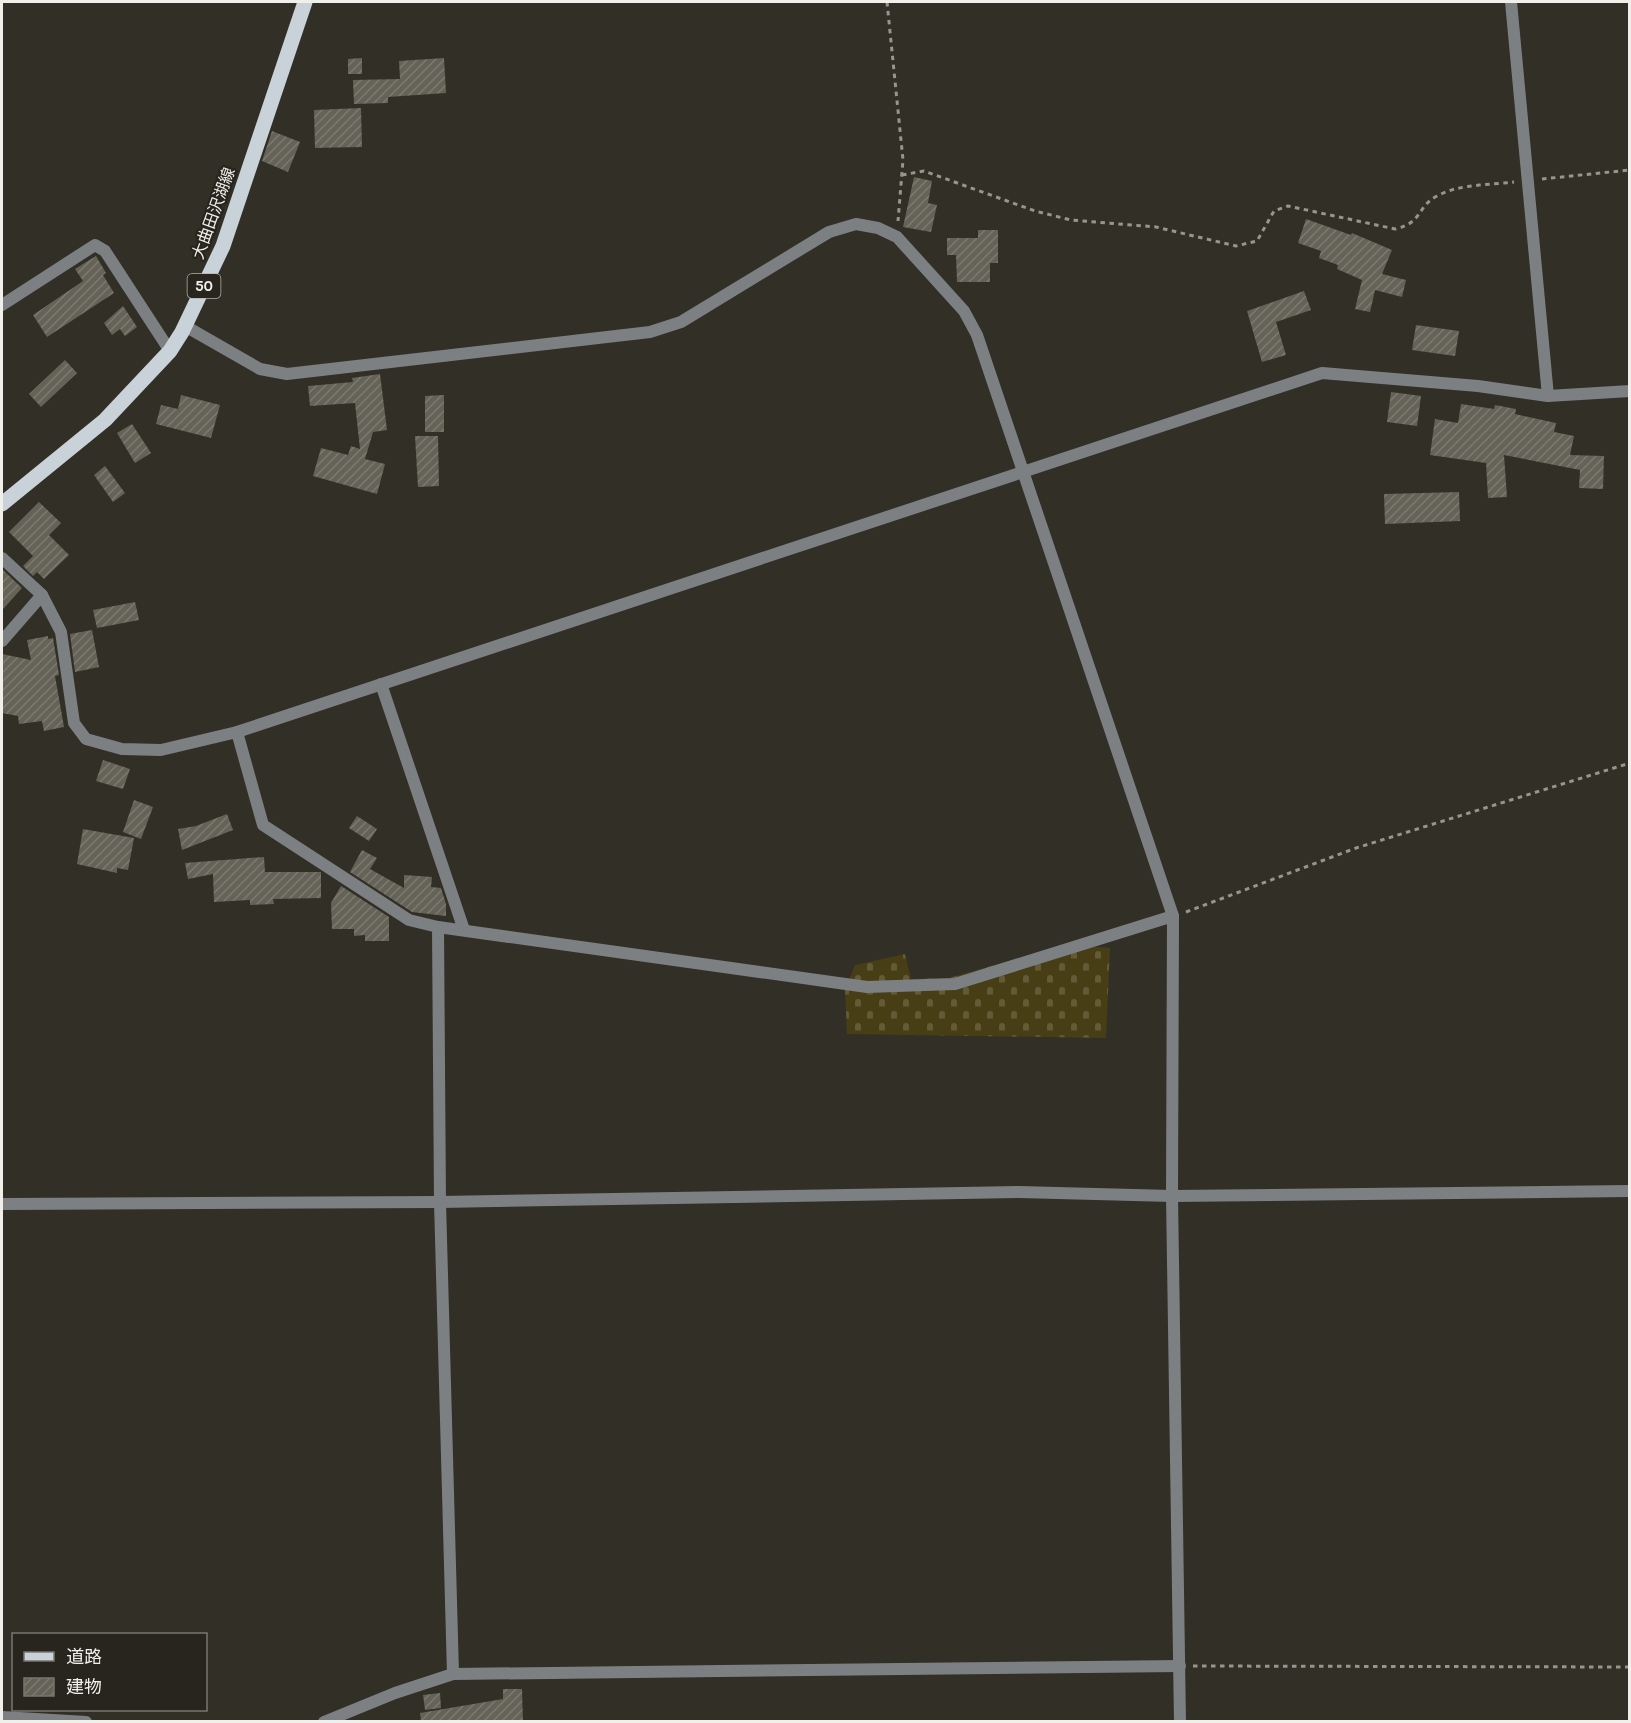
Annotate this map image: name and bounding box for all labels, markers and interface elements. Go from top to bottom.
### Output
street label: 大曲田沢湖線 [188,165,239,262]
road number: 50 [188,274,220,298]
legend [12,1633,207,1711]
text: 道路 [66,1646,102,1668]
text: 建物 [66,1676,102,1698]

